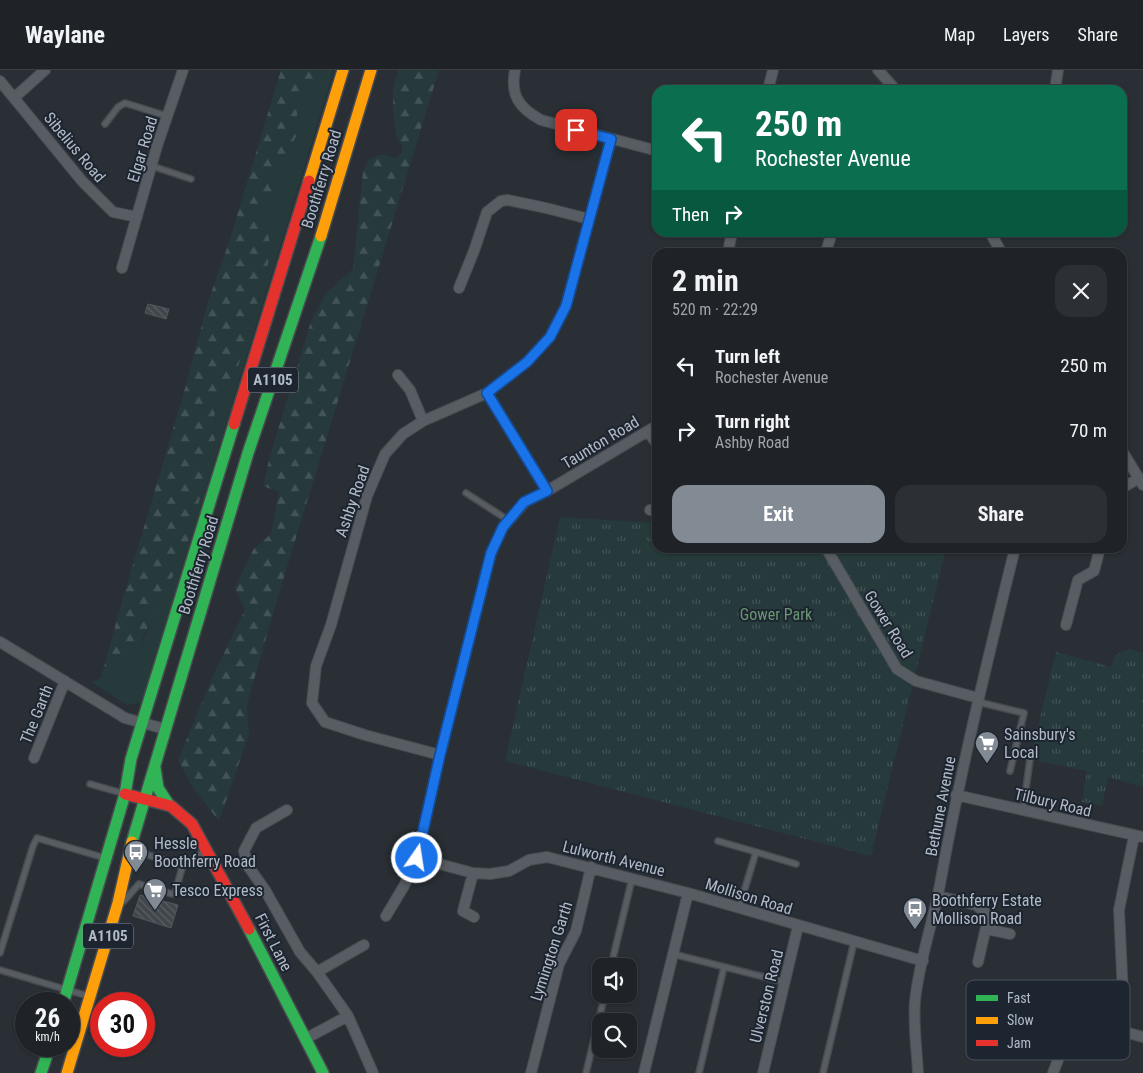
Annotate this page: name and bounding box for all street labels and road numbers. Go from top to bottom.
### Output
street label: Sibelius Road [40,108,109,186]
street label: Elgar Road [123,114,161,184]
street label: Boothferry Road [297,128,345,231]
road number: A1105 [248,368,298,392]
street label: Taunton Road [558,412,642,473]
street label: Ashby Road [331,463,374,539]
street label: Boothferry Road [174,514,222,617]
street label: Gower Road [860,587,917,662]
street label: The Garth [16,682,57,747]
street label: Bethune Avenue [921,755,959,858]
street label: Tilbury Road [1012,784,1093,821]
street label: Lulworth Avenue [561,837,667,880]
street label: Mollison Road [703,874,795,919]
street label: Lymington Garth [526,899,576,1003]
street label: First Lane [251,910,296,974]
road number: A1105 [83,924,133,948]
street label: Ulverston Road [746,948,787,1045]

